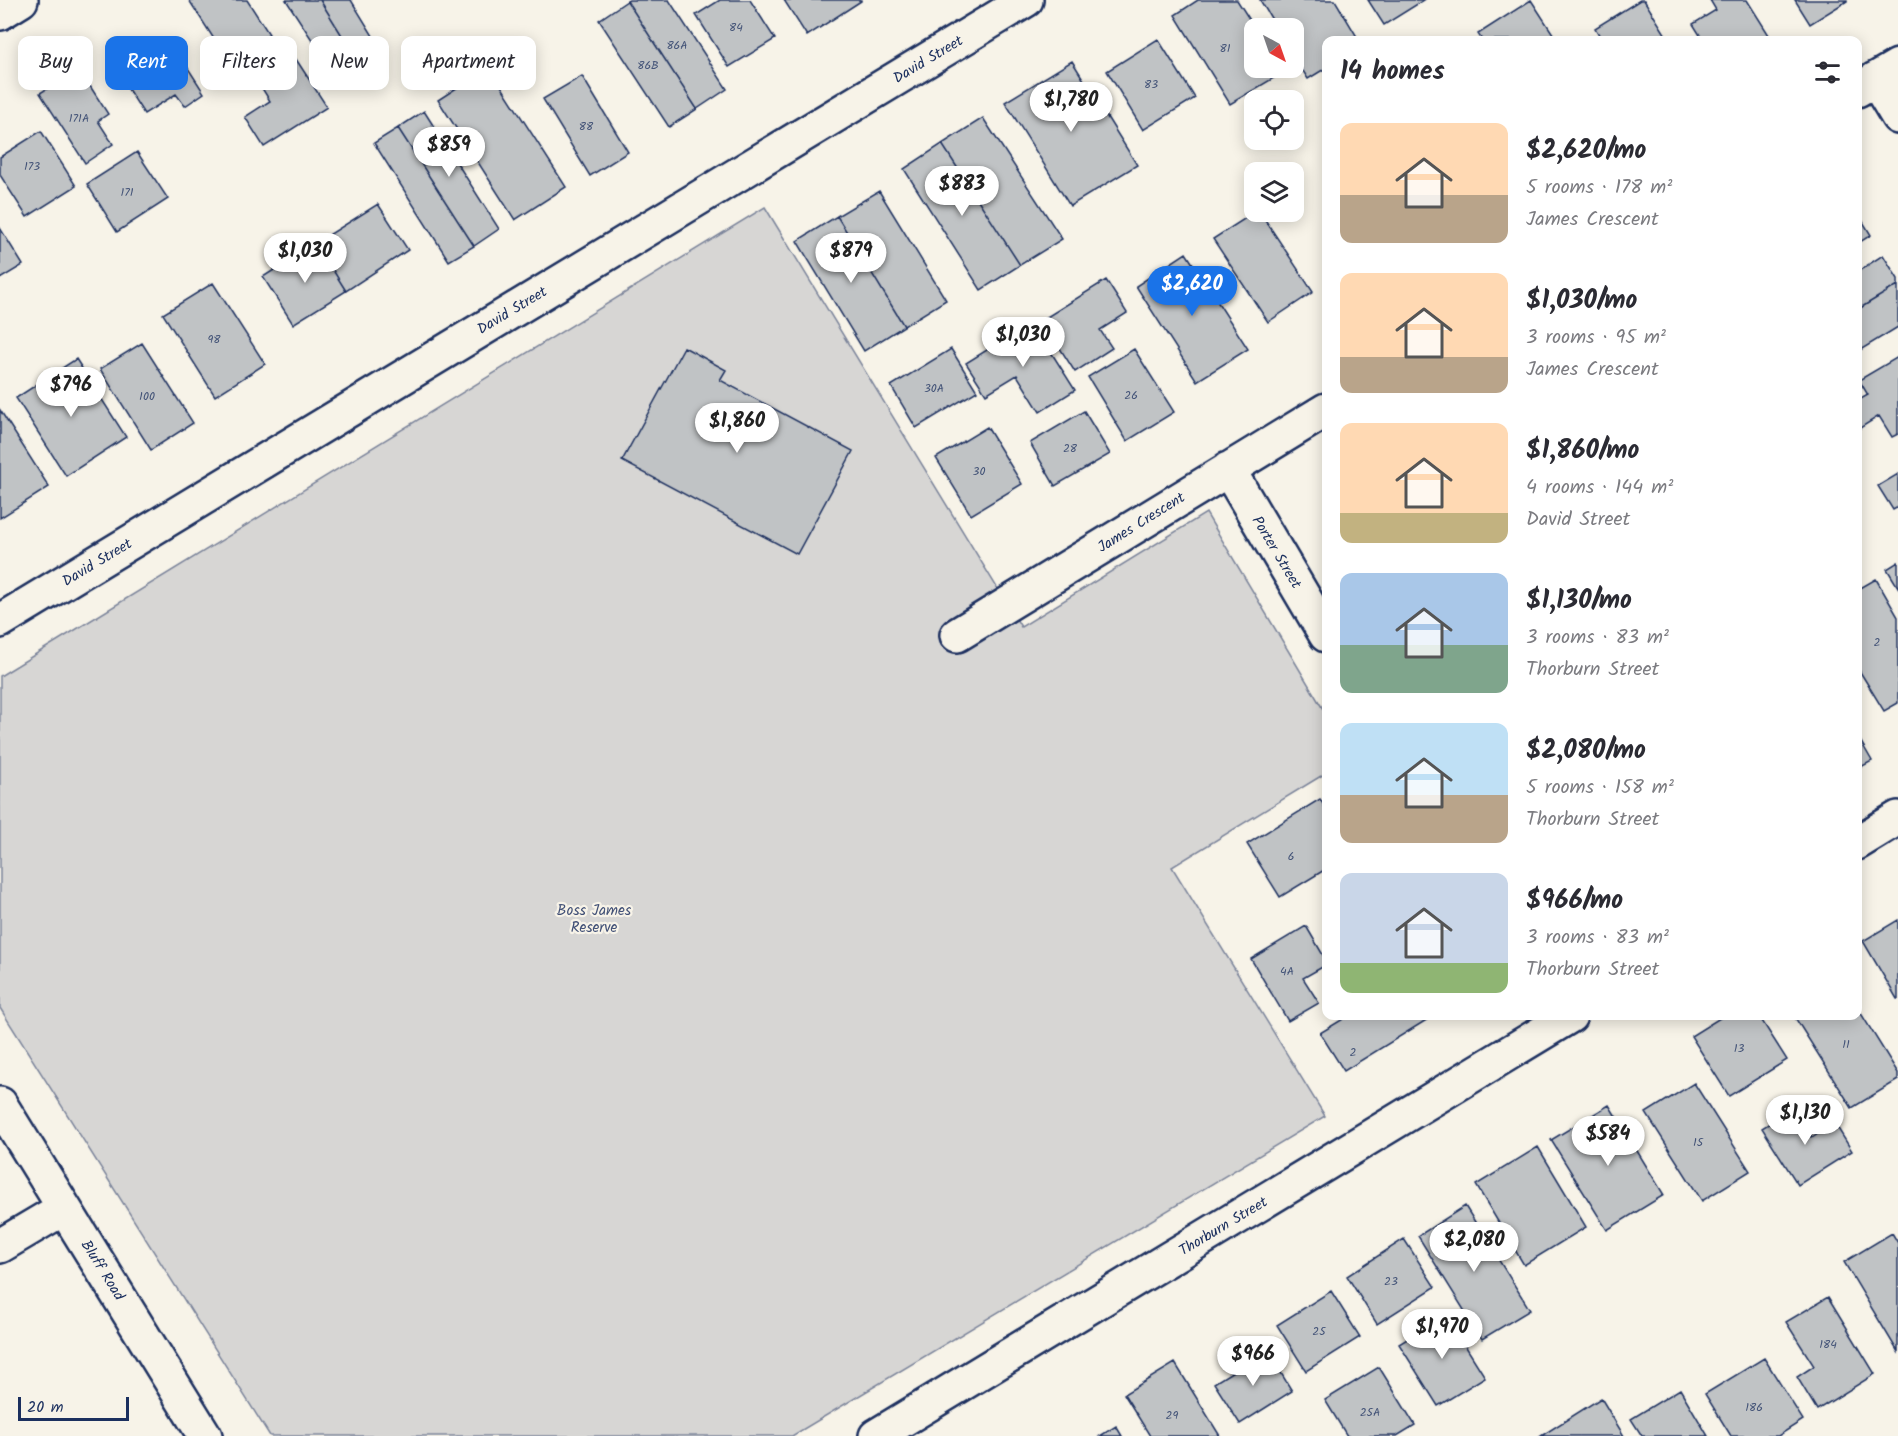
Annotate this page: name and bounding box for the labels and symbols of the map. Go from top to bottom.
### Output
house number: 84 [729,18,743,37]
north arrow [1244,18,1304,78]
street label: David Street [889,29,968,90]
house number: 86A [666,36,688,55]
house number: 81 [1220,39,1231,58]
house number: 86B [637,56,659,75]
house number: 83 [1144,75,1158,94]
pin: $1,780 [1022,82,1120,133]
house number: 171A [69,109,89,128]
house number: 88 [579,117,594,136]
pin: $859 [413,127,485,178]
house number: 173 [24,157,40,176]
pin: $883 [926,166,998,217]
house number: 171 [120,183,134,202]
pin: $1,030 [256,233,354,284]
pin: $879 [815,233,887,284]
pin: $2,620 [1143,266,1241,317]
street label: David Street [473,280,552,341]
pin: $1,030 [974,317,1072,368]
house number: 98 [207,330,221,349]
pin: $796 [35,367,107,418]
house number: 30A [924,379,944,398]
house number: 26 [1124,386,1138,405]
house number: 100 [139,387,155,406]
pin: $1,860 [688,403,786,454]
house number: 28 [1063,439,1078,458]
house number: 30 [973,462,985,481]
street label: James Crescent [1093,486,1190,559]
street label: Porter Street [1245,511,1308,594]
street label: David Street [58,532,137,593]
house number: 2 [1874,633,1881,652]
house number: 6 [1288,847,1294,866]
park label: Boss James Reserve [557,899,632,940]
house number: 4A [1280,962,1294,981]
house number: 11 [1842,1035,1850,1054]
house number: 13 [1734,1039,1744,1058]
house number: 2 [1350,1043,1357,1062]
pin: $1,130 [1756,1095,1854,1146]
pin: $584 [1572,1116,1644,1167]
house number: 15 [1693,1133,1705,1152]
street label: Thorburn Street [1175,1191,1273,1263]
pin: $2,080 [1425,1222,1523,1273]
street label: Bluff Road [74,1235,131,1306]
house number: 23 [1384,1272,1398,1291]
pin: $1,970 [1393,1309,1491,1360]
house number: 25 [1312,1322,1327,1341]
house number: 184 [1819,1335,1837,1354]
pin: $966 [1217,1336,1289,1387]
scale bar [18,1394,129,1422]
house number: 186 [1745,1398,1763,1417]
house number: 25A [1360,1403,1380,1422]
house number: 29 [1166,1406,1179,1425]

